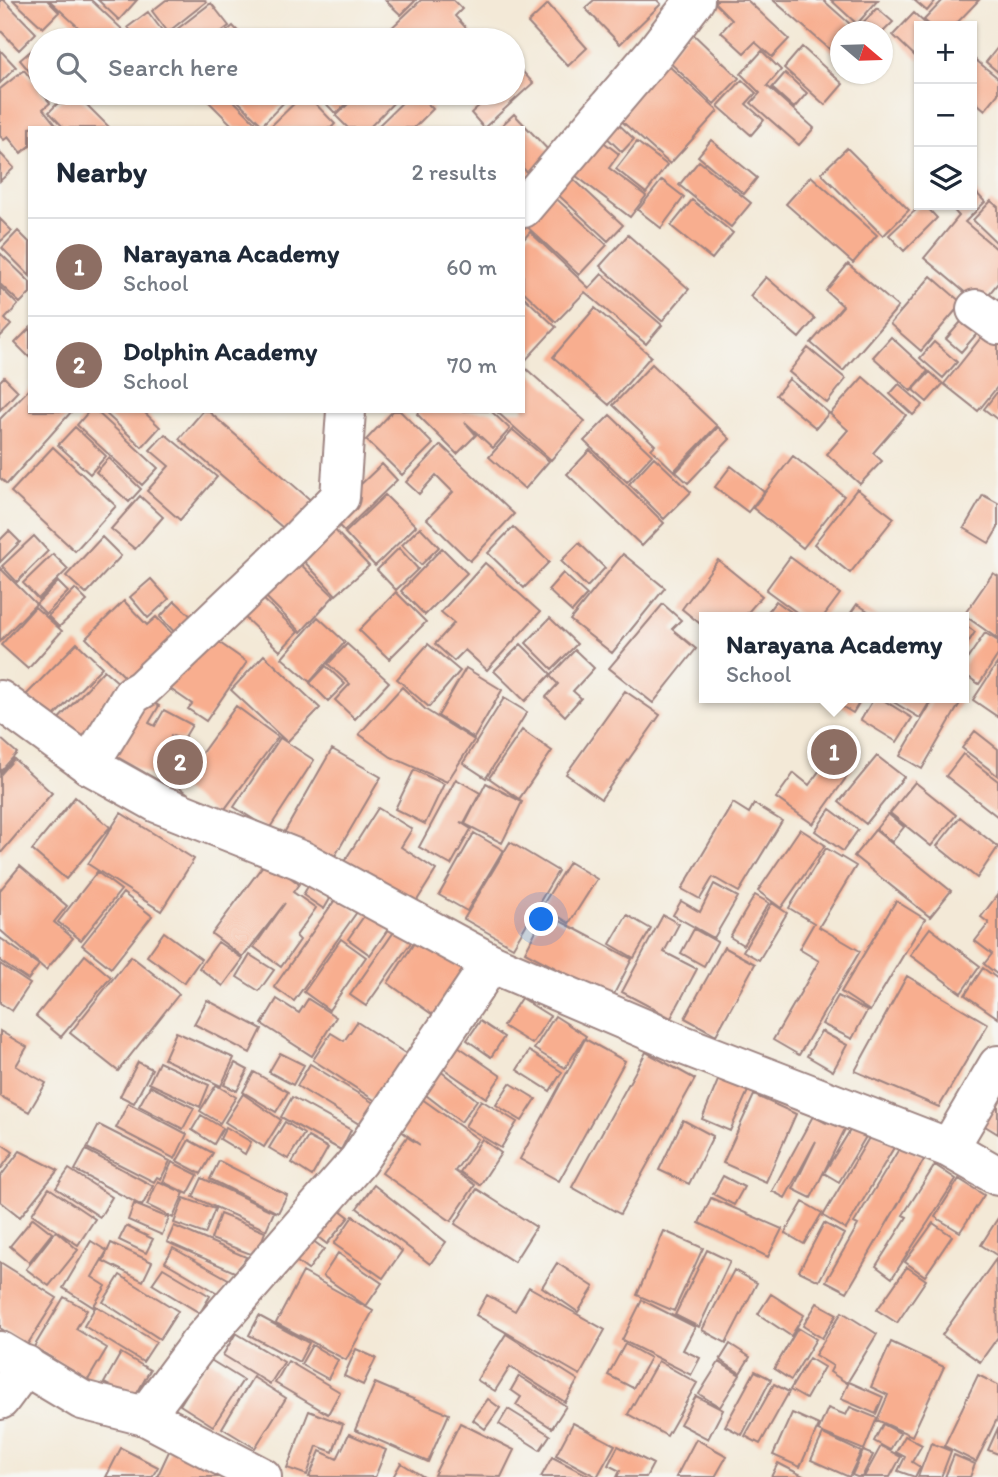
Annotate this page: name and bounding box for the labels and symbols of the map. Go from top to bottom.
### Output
north arrow [830,21,893,84]
pin: 1 [811,726,857,778]
pin: 2 [157,736,203,788]
your location [524,902,558,936]

